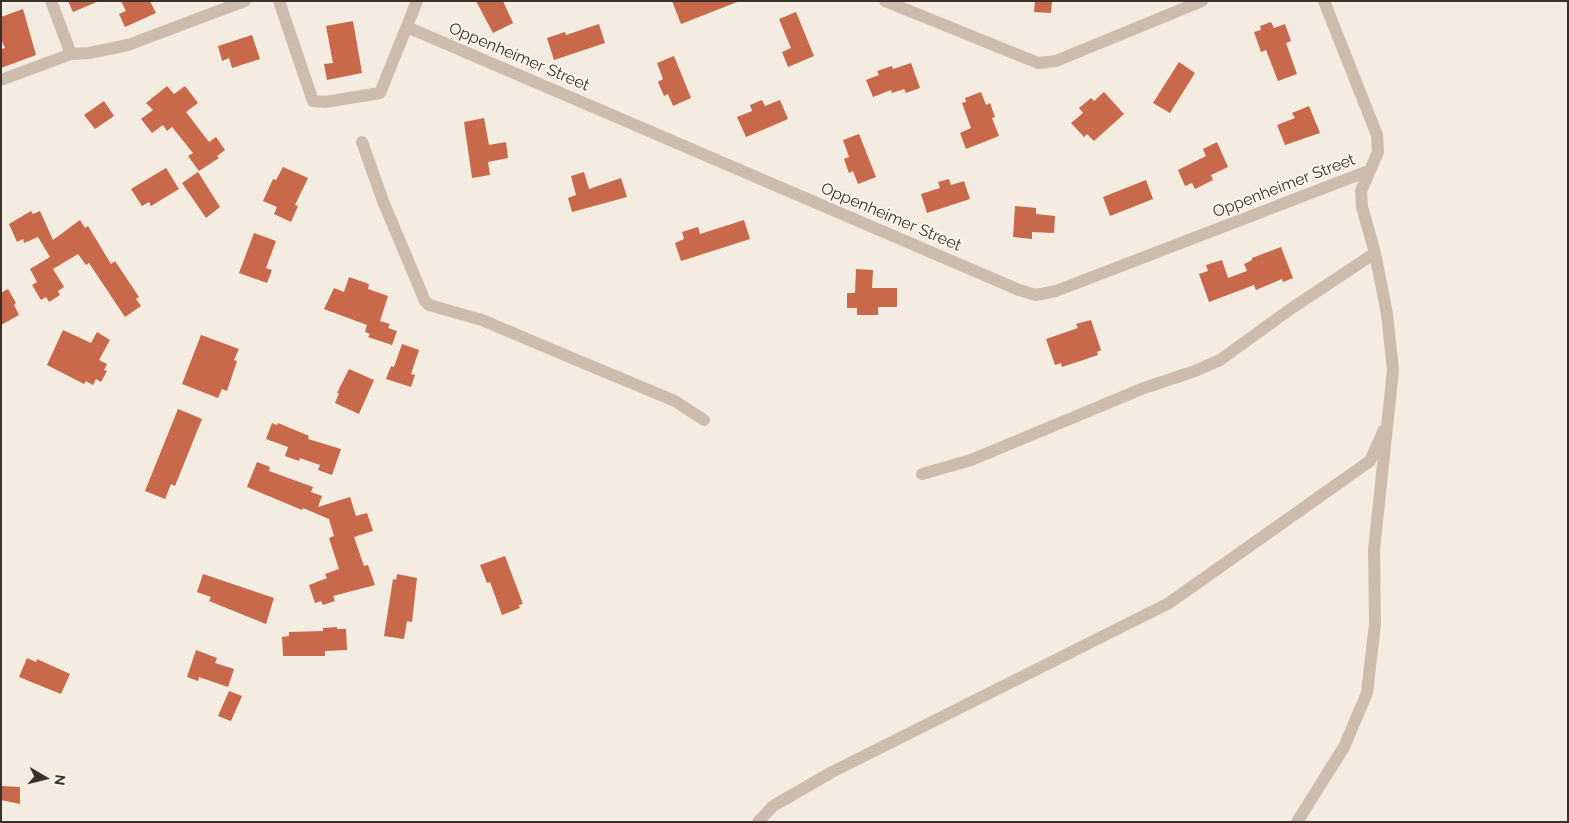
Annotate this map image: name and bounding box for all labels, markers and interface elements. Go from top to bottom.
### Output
street label: Oppenheimer Street [446,19,592,95]
street label: Oppenheimer Street [1210,150,1358,222]
street label: Oppenheimer Street [818,179,964,255]
north arrow [20,753,70,803]
text: N [51,774,69,786]

